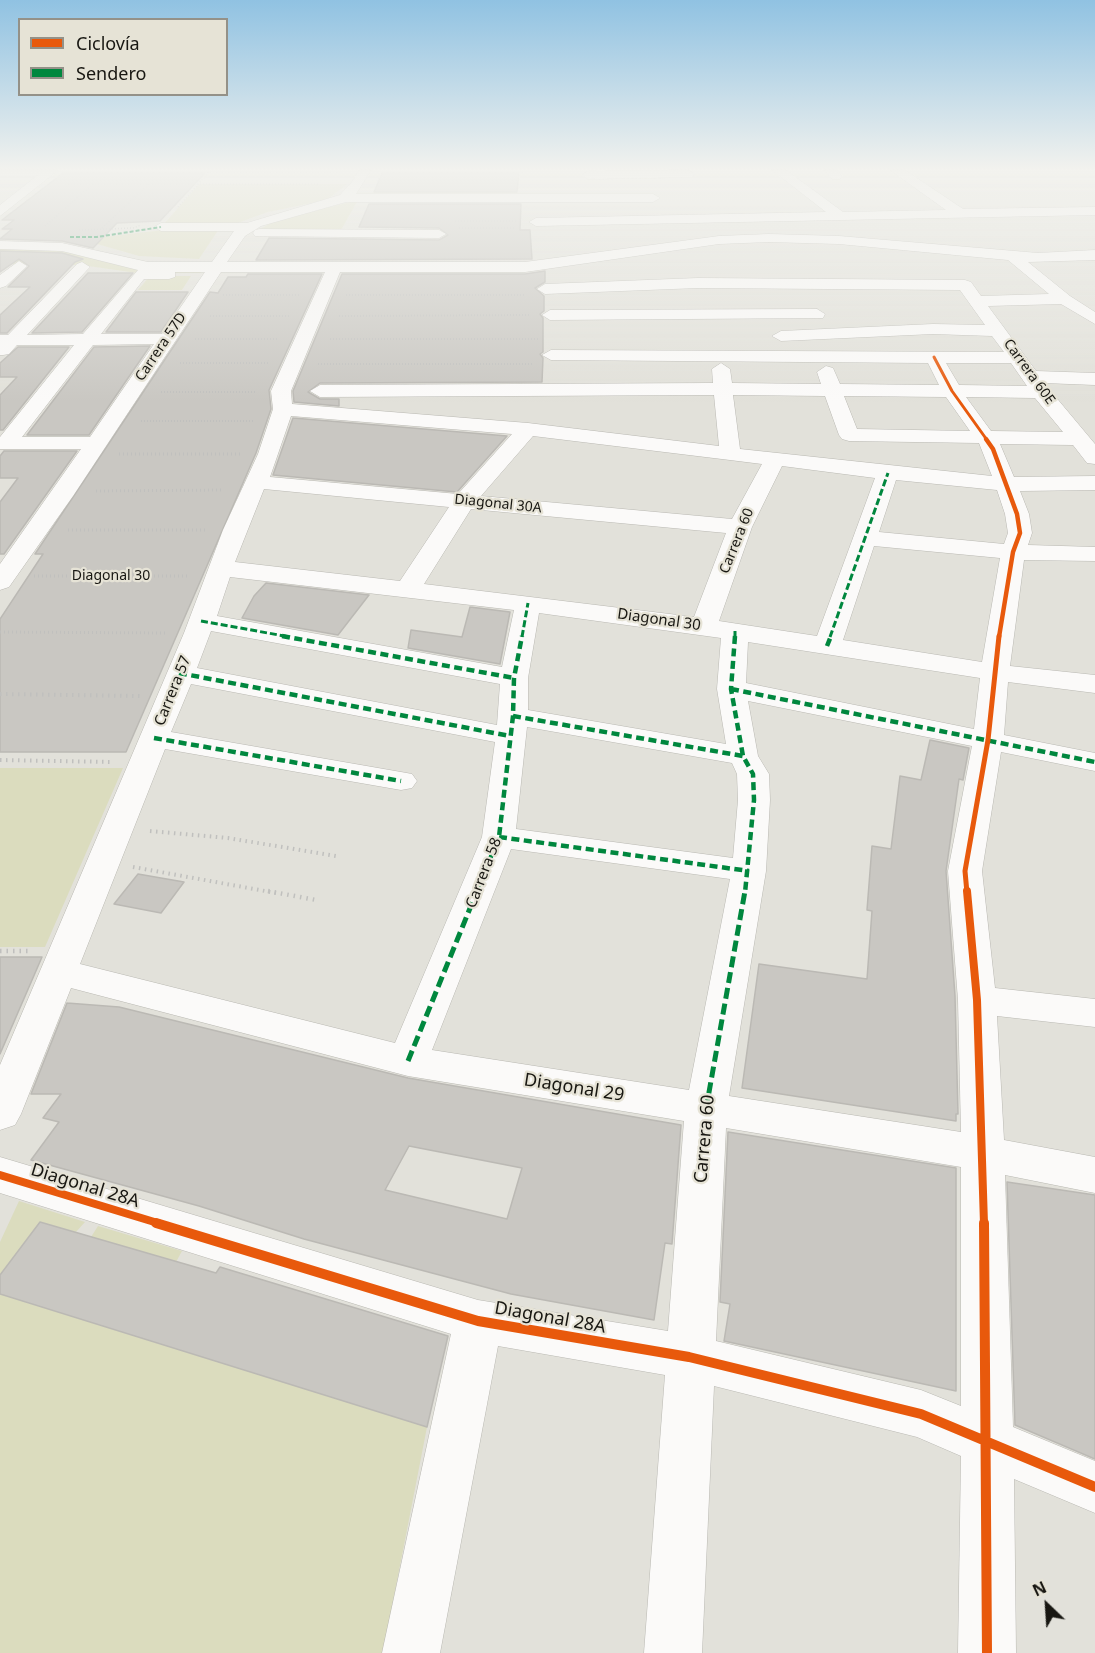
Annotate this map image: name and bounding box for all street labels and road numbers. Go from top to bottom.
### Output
street label: Carrera 57D [132,310,190,384]
street label: Carrera 60E [1000,336,1058,408]
street label: Diagonal 30A [454,491,542,517]
street label: Carrera 60 [716,506,758,576]
street label: Diagonal 30 [72,568,150,584]
street label: Diagonal 30 [616,605,702,635]
street label: Carrera 57 [151,653,195,729]
street label: Carrera 58 [462,835,506,911]
street label: Diagonal 29 [522,1069,626,1107]
street label: Carrera 60 [690,1094,720,1184]
street label: Diagonal 28A [28,1159,142,1213]
street label: Diagonal 28A [493,1298,607,1338]

